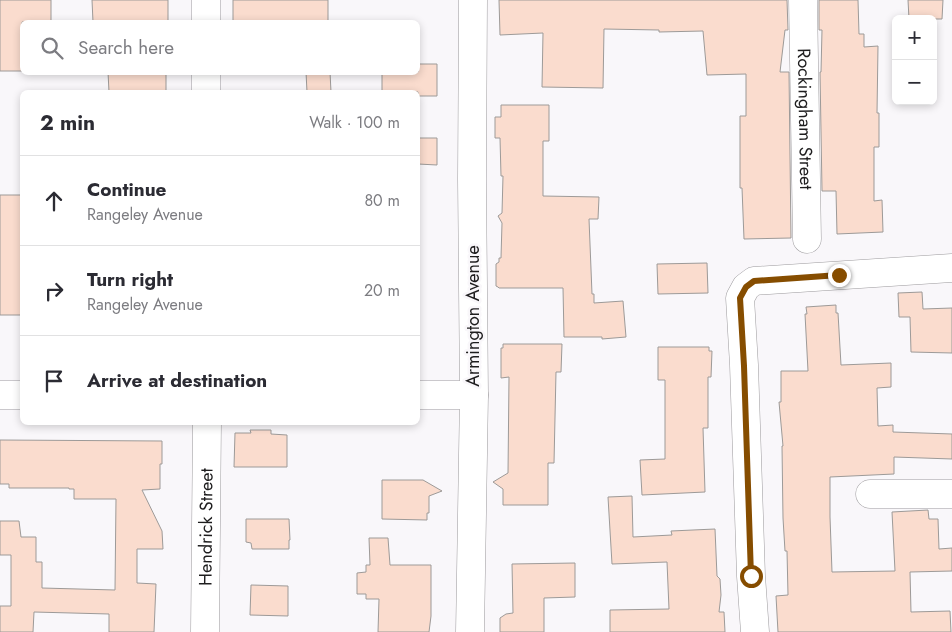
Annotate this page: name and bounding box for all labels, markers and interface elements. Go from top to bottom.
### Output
map controls [892,15,937,105]
button: + [892,15,937,60]
search box [20,20,420,75]
icon: search [38,34,66,62]
text: Search here [78,34,174,61]
street label: Rockingham Street [791,48,819,191]
button: − [892,60,937,105]
text: 2 min [40,108,95,138]
text: Walk · 100 m [309,111,400,134]
text: Continue [87,176,166,203]
icon: ahead [40,187,68,215]
text: 80 m [364,189,400,212]
text: Rangeley Avenue [87,203,203,226]
street label: Armington Avenue [460,245,486,387]
route end [828,264,851,287]
text: Turn right [87,266,173,293]
icon: right [40,277,68,305]
text: 20 m [364,279,400,302]
text: Rangeley Avenue [87,293,203,316]
icon: arrive [40,367,68,395]
text: Arrive at destination [87,367,267,394]
street label: Hendrick Street [192,467,220,586]
route start [740,565,763,588]

